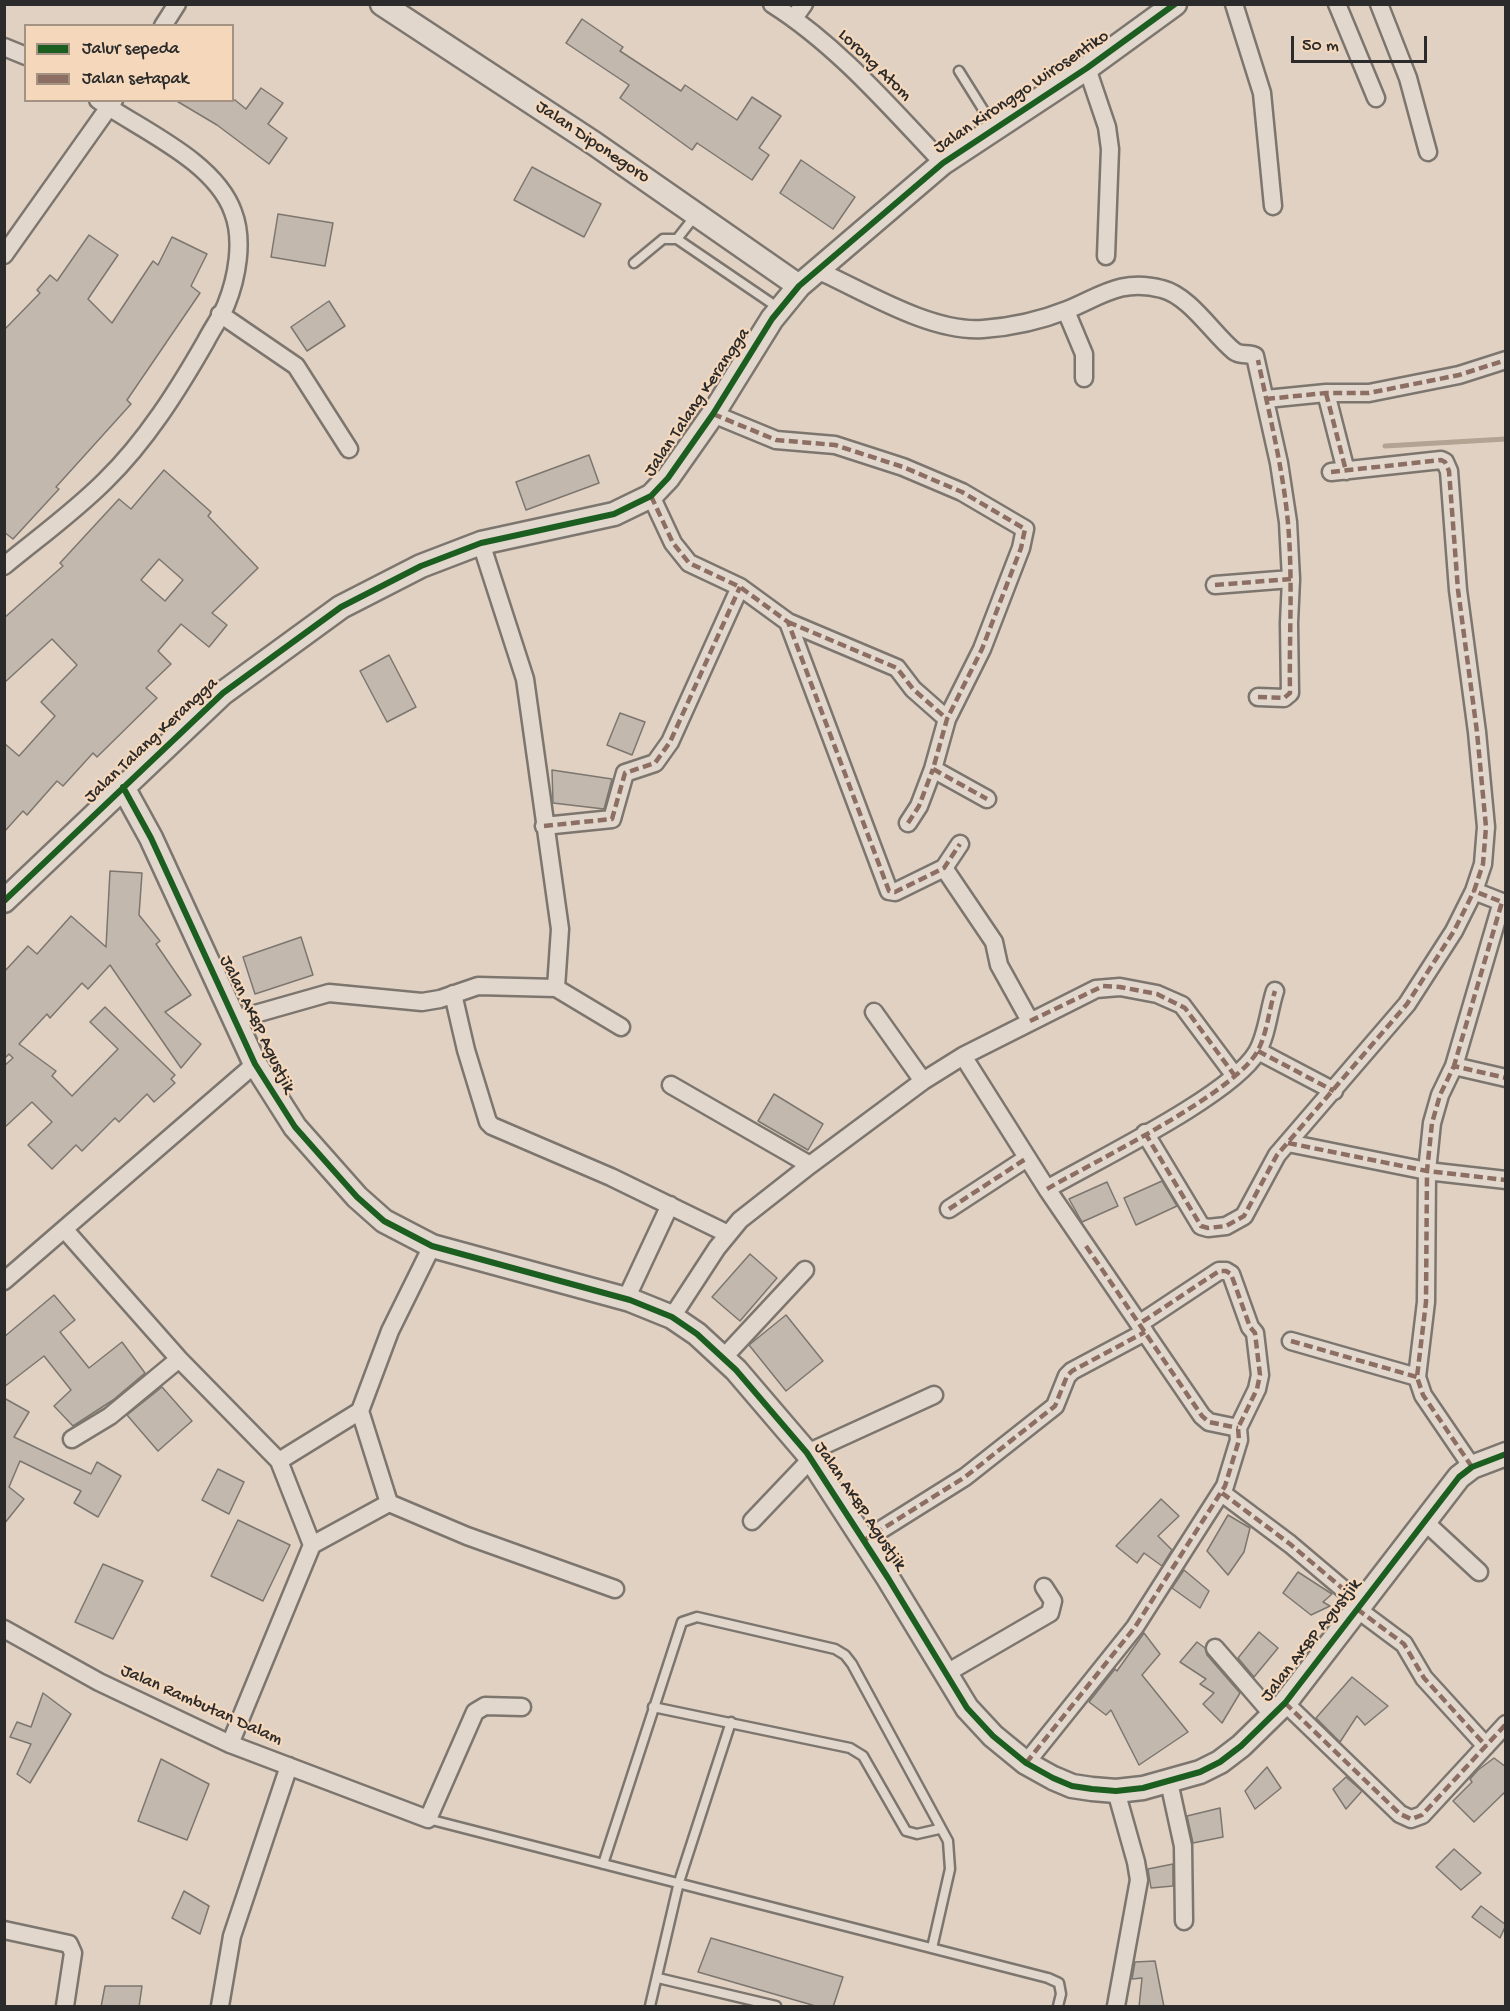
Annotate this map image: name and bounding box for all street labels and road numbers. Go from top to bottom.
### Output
street label: Lorong Atom [832,25,916,107]
street label: Jalan Kironggo Wirosentiko [930,26,1114,160]
street label: Jalan Diponegoro [531,97,653,189]
street label: Jalan Talang Kerangga [640,324,756,482]
street label: Jalan Talang Kerangga [81,673,223,809]
street label: Jalan AKBP Agustjik [213,953,299,1097]
street label: Jalan AKBP Agustjik [808,1439,910,1575]
street label: Jalan AKBP Agustjik [1257,1575,1367,1707]
street label: Jalan Rambutan Dalam [117,1661,285,1751]

